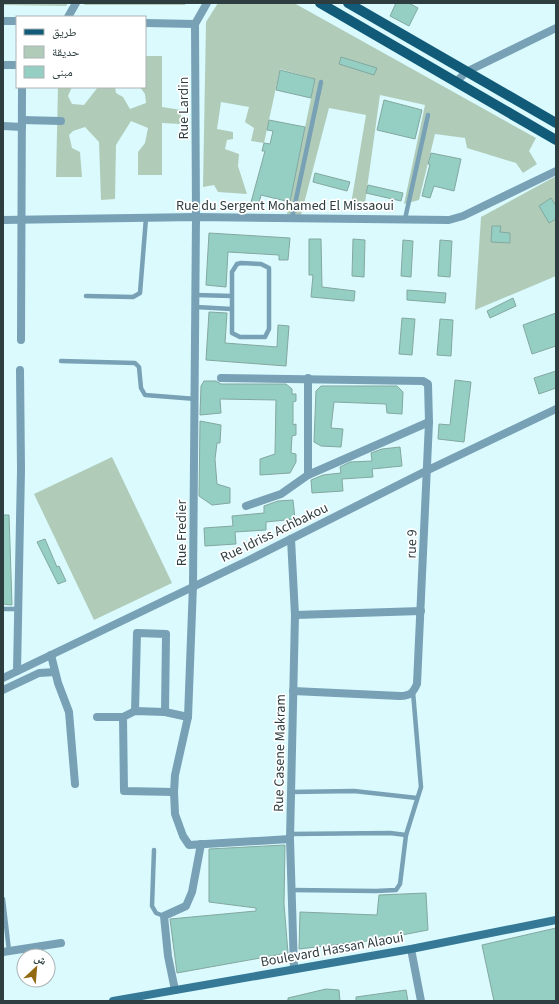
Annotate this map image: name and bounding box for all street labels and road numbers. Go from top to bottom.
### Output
street label: Rue Lardin [174,77,194,139]
street label: Rue du Sergent Mohamed El Missaoui [176,196,394,216]
street label: Rue Idriss Achbakou [217,498,332,568]
street label: Rue Fredier [172,500,192,566]
street label: rue 9 [401,529,423,559]
street label: Rue Casene Makram [269,694,291,812]
street label: Boulevard Hassan Alaoui [259,928,405,972]

